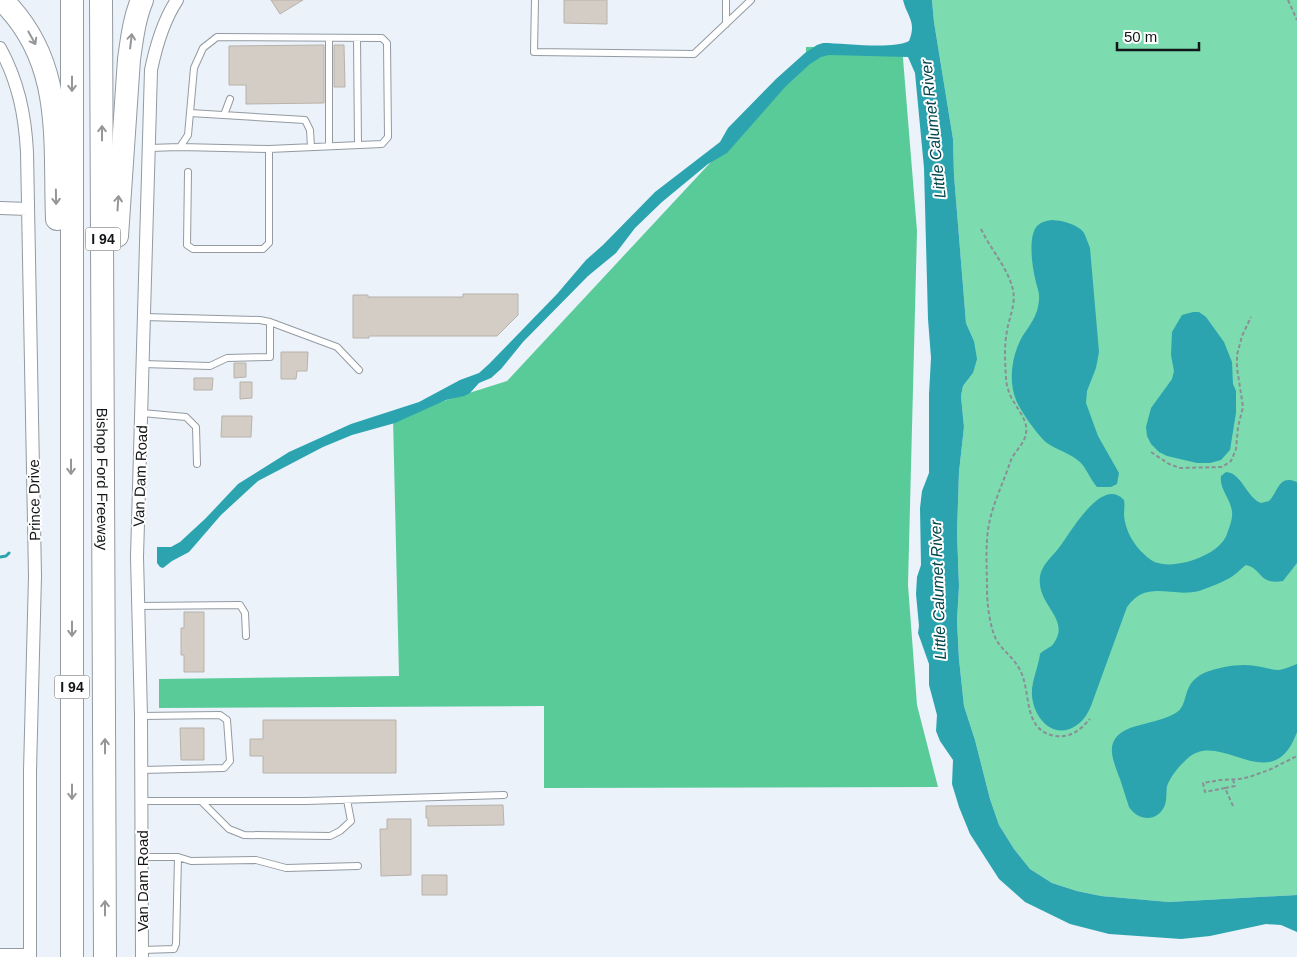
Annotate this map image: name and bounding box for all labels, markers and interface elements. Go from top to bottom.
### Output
scale bar [1117,20,1200,52]
text: 50 m [1124,28,1157,45]
one-way arrow [27,31,37,45]
one-way arrow [126,34,136,50]
water label: Little Calumet River [917,58,949,199]
one-way arrow [67,75,77,91]
one-way arrow [97,125,107,141]
one-way arrow [51,188,61,204]
one-way arrow [114,196,123,212]
road number: I 94 [86,228,120,250]
street label: Bishop Ford Freeway [94,408,112,551]
street label: Van Dam Road [130,425,150,527]
one-way arrow [66,458,76,474]
street label: Prince Drive [25,459,43,541]
water label: Little Calumet River [927,519,949,660]
one-way arrow [67,620,77,637]
road number: I 94 [54,676,90,699]
one-way arrow [100,738,110,754]
one-way arrow [67,783,77,799]
street label: Van Dam Road [134,830,151,932]
one-way arrow [100,901,110,917]

